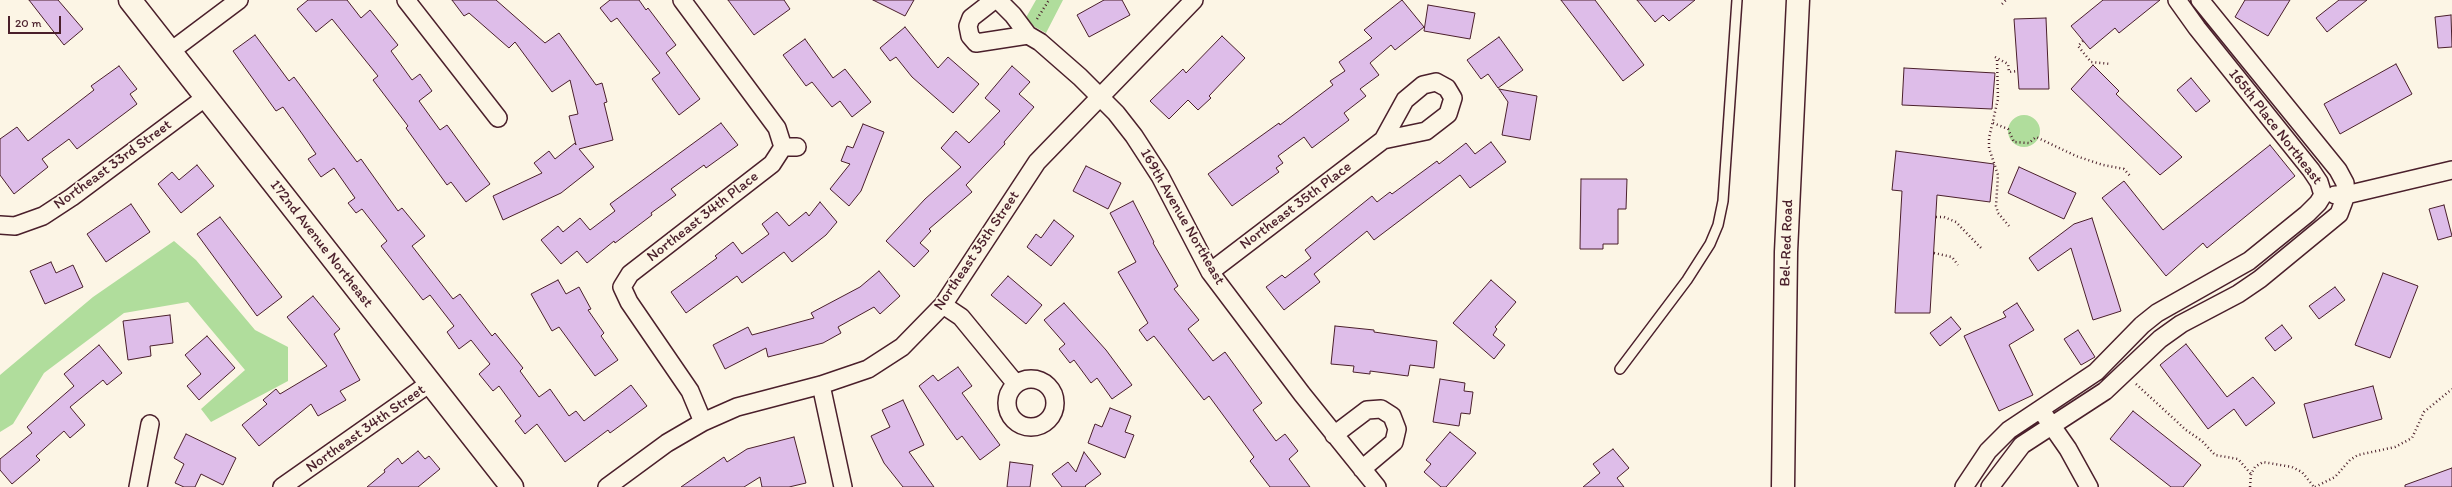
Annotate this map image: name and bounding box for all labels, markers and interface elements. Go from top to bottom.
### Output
scale bar [10,8,63,34]
text: 20 m [15,16,42,30]
street label: 165th Place Northeast [2224,66,2326,188]
street label: Northeast 33rd Street [51,116,175,214]
street label: 169th Avenue Northeast [1136,146,1228,288]
street label: Northeast 35th Place [1237,158,1355,254]
street label: Northeast 34th Place [644,168,762,266]
street label: 172nd Avenue Northeast [266,177,376,311]
street label: Northeast 35th Street [930,188,1024,314]
street label: Bel-Red Road [1776,199,1798,287]
street label: Northeast 34th Street [303,381,429,477]

